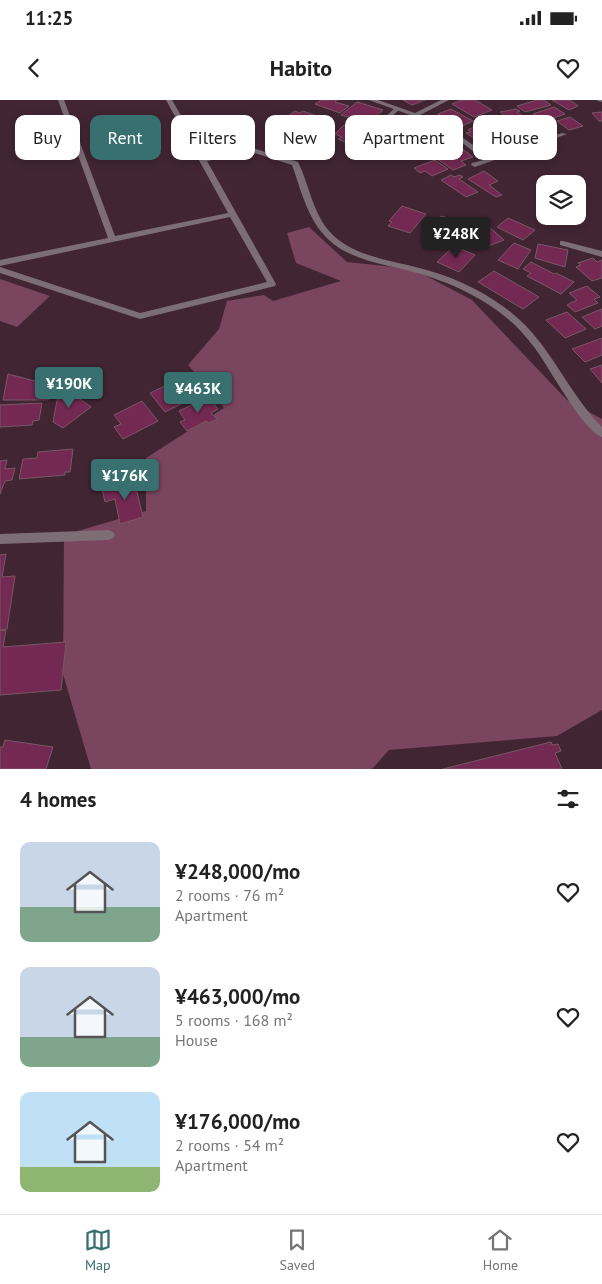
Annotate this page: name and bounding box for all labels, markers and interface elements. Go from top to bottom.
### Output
text: 11:25 [25,6,73,30]
icon: back [20,54,48,82]
text: Habito [270,54,332,82]
icon: heart [554,54,582,82]
chip: Buy [15,115,80,160]
chip: Rent [90,115,161,160]
chip: Filters [171,115,255,160]
chip: New [265,115,335,160]
chip: Apartment [345,115,463,160]
chip: House [473,115,557,160]
map controls [536,175,586,225]
button: layers [536,175,586,225]
pin: ¥248K [421,216,491,259]
text: ¥248K [433,223,479,243]
pin: ¥190K [34,366,104,409]
pin: ¥463K [163,372,233,414]
text: ¥190K [46,373,92,393]
text: ¥463K [175,378,221,398]
pin: ¥176K [90,458,160,501]
text: ¥176K [102,465,148,485]
icon: filters [554,785,582,813]
text: 4 homes [20,786,96,813]
text: ¥248,000/mo [175,858,300,885]
icon: home [60,862,120,922]
icon: heart [554,878,582,906]
text: 2 rooms · 76 m² [175,885,284,905]
text: Apartment [175,905,248,925]
text: ¥463,000/mo [175,983,300,1010]
icon: home [60,987,120,1047]
icon: heart [554,1003,582,1031]
text: 5 rooms · 168 m² [175,1010,293,1030]
text: House [175,1030,218,1050]
text: ¥176,000/mo [175,1108,300,1135]
icon: home [60,1112,120,1172]
icon: heart [554,1128,582,1156]
text: 2 rooms · 54 m² [175,1135,284,1155]
text: Apartment [175,1155,248,1175]
tab: Map [84,1226,112,1274]
tab: Saved [279,1226,315,1274]
tab: Home [483,1226,518,1274]

